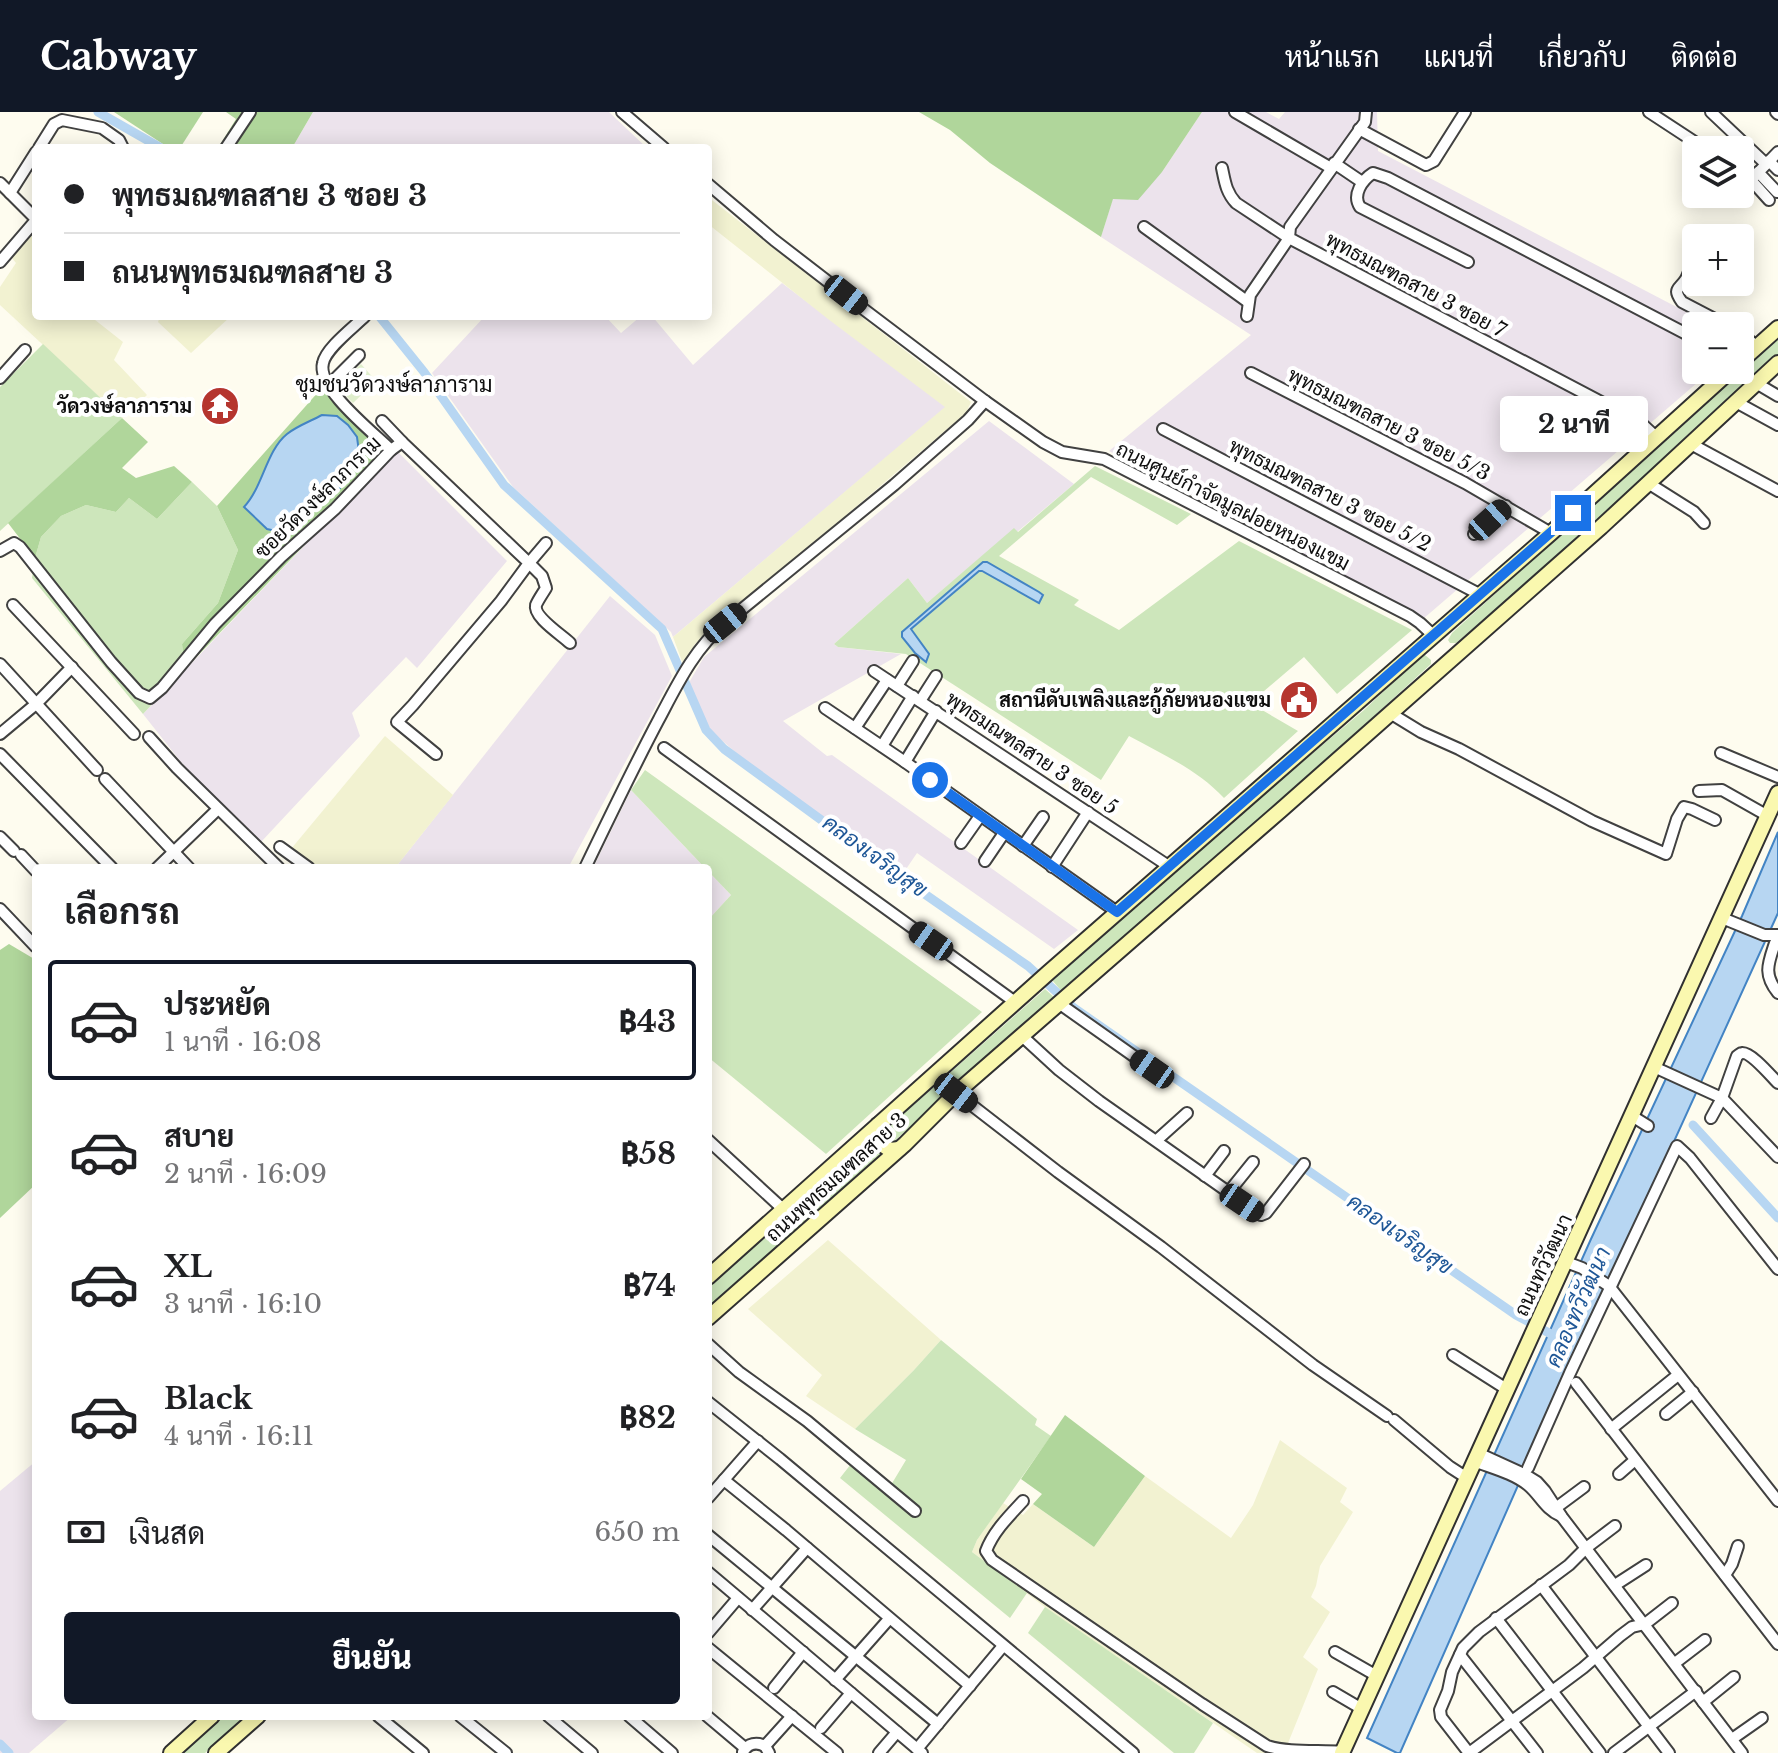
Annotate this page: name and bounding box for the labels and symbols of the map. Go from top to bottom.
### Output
street label: พุทธมณฑลสาย 3 ซอย 7 [1321,227,1511,345]
car [820,271,872,319]
street label: พุทธมณฑลสาย 3 ซอย 5/3 [1283,363,1494,487]
district label: ชุมชนวัดวงษ์ลาภาราม [295,370,493,400]
temple icon: วัดวงษ์ลาภาราม [199,385,241,427]
place label: วัดวงษ์ลาภาราม [57,393,192,418]
callout: 2 นาที [1499,397,1647,453]
street label: ซอยวัดวงษ์ลาภาราม [249,429,386,563]
street label: พุทธมณฑลสาย 3 ซอย 5/2 [1224,434,1435,558]
street label: ถนนศูนย์กำจัดมูลฝอยหนองแขม [1111,435,1355,578]
car [1464,495,1516,545]
route end [1555,495,1591,531]
car [699,599,751,647]
public building icon: สถานีดับเพลิงและกู้ภัยหนองแขม [1278,679,1320,721]
street label: พุทธมณฑลสาย 3 ซอย 5 [940,687,1123,821]
place label: สถานีดับเพลิงและกู้ภัยหนองแขม [999,687,1271,714]
route start [912,762,948,798]
water label: คลองเจริญสุข [816,809,933,905]
car [904,917,958,965]
car [1125,1045,1179,1093]
car [930,1069,982,1117]
street label: ถนนพุทธมณฑลสาย 3 [761,1108,913,1248]
car [1215,1180,1269,1226]
water label: คลองเจริญสุข [1341,1188,1458,1282]
street label: ถนนทวีวัฒนา [1508,1210,1577,1320]
water label: คลองทวีวัฒนา [1539,1243,1617,1371]

